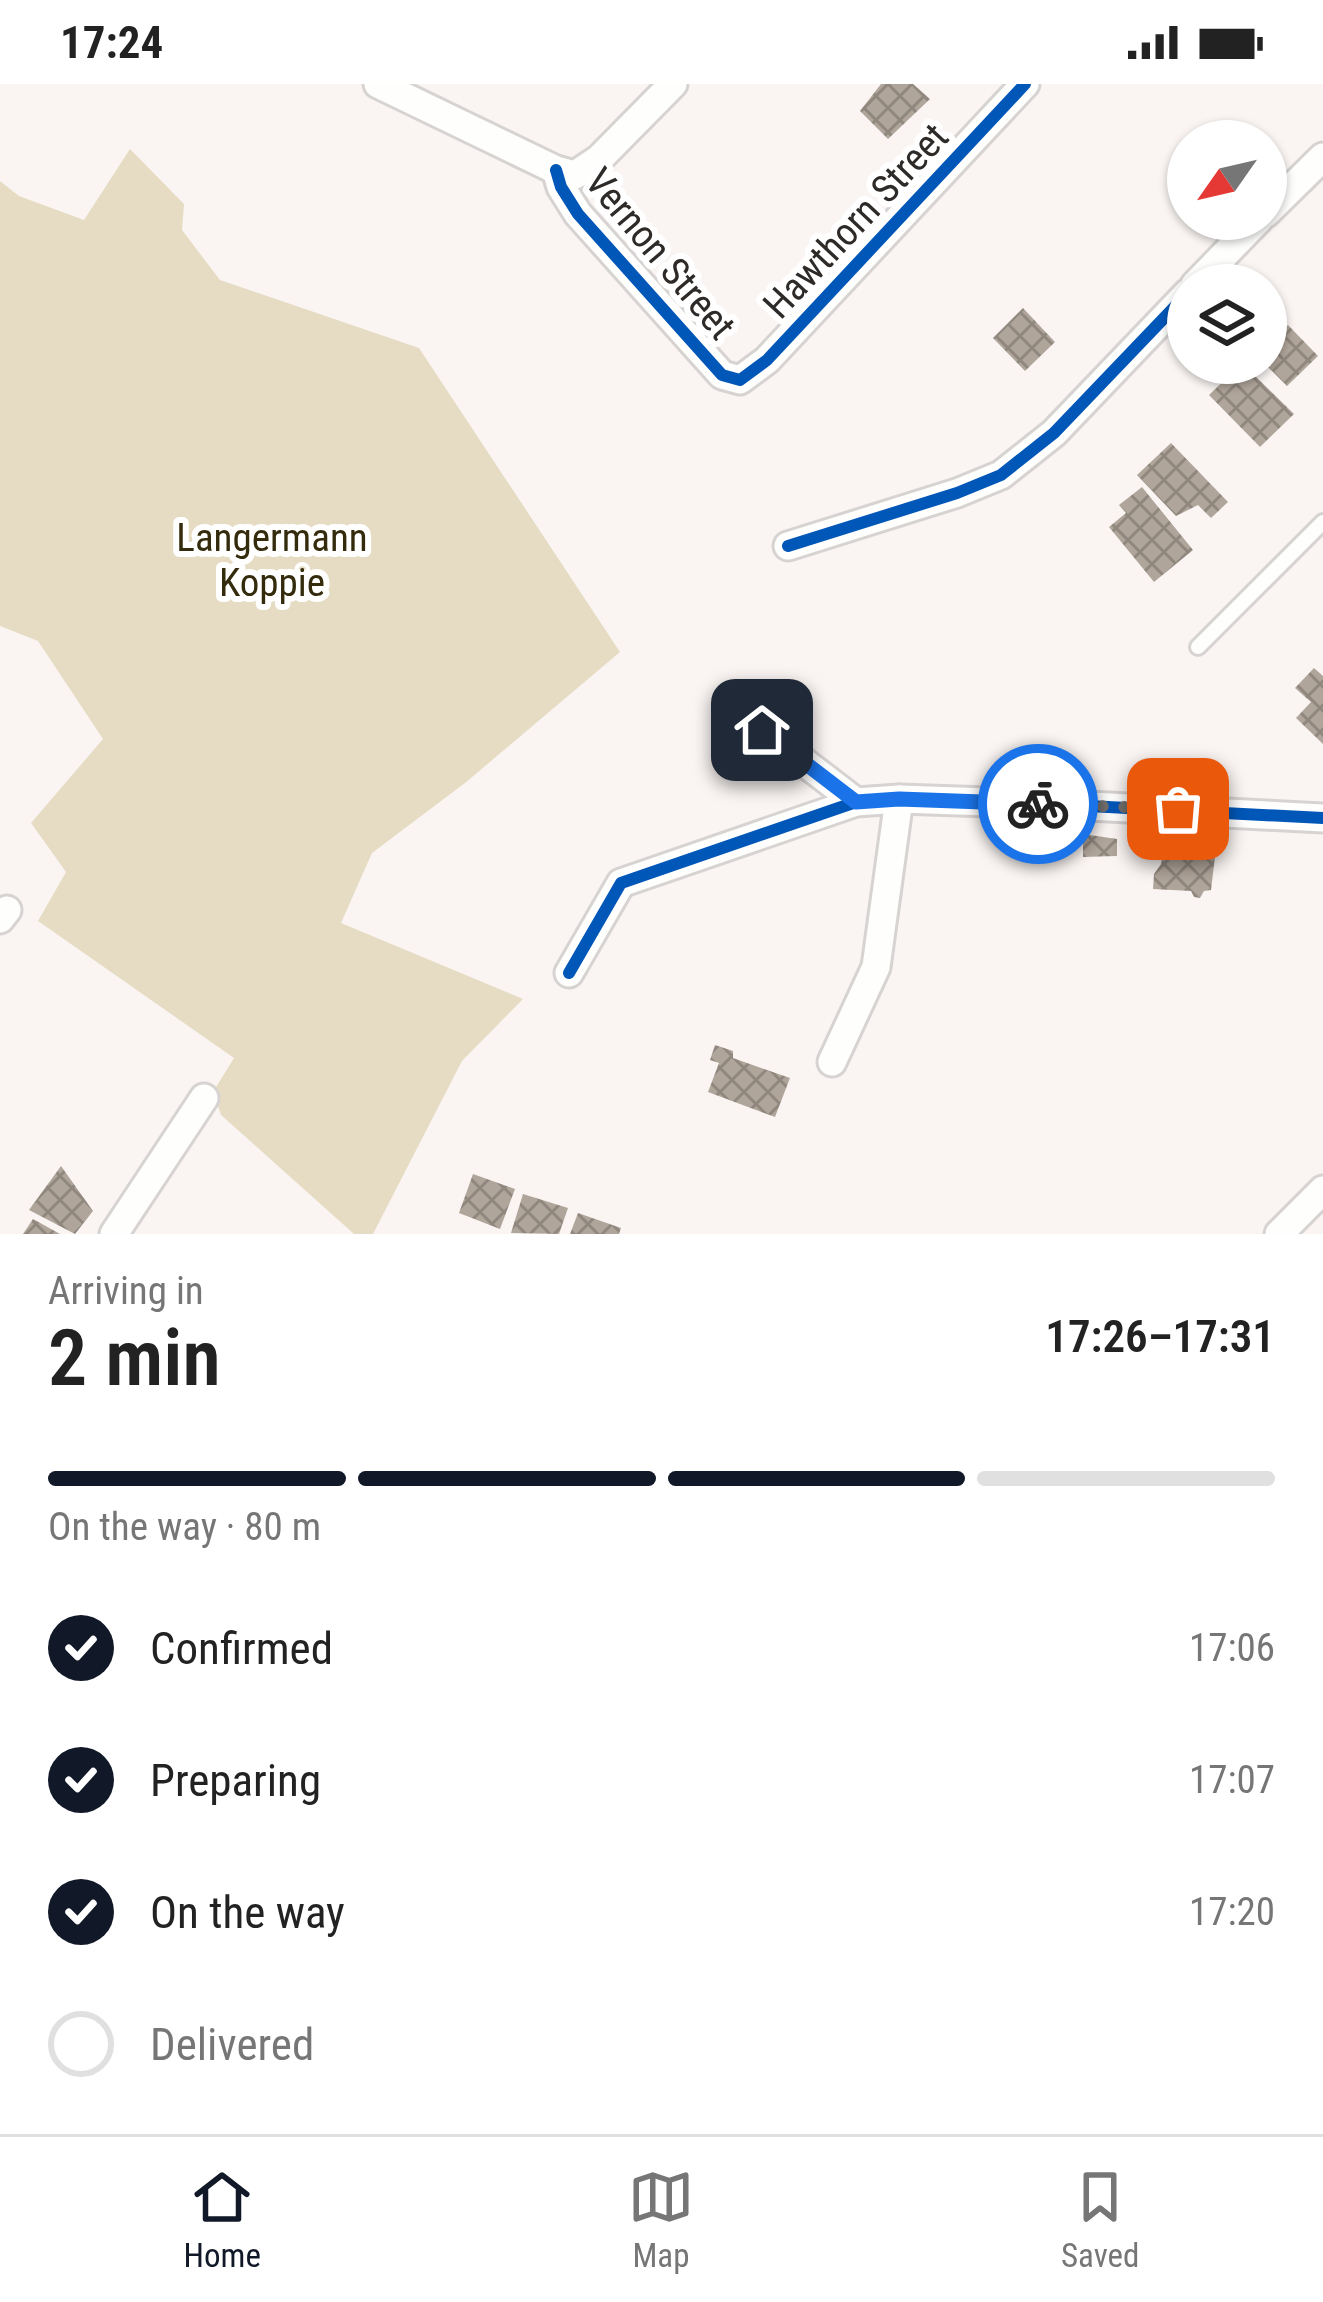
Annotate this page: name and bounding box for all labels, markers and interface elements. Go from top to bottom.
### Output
text: 17:24 [60,16,163,69]
street label: Hawthorn Street [754,114,958,328]
north arrow [1167,120,1287,240]
map controls [1167,120,1287,384]
street label: Vernon Street [575,159,745,349]
button: layers [1167,264,1287,384]
park label: Langermann Koppie [176,515,368,606]
pin [711,679,813,781]
icon: home [729,697,795,763]
courier [978,744,1098,864]
pin [1127,758,1229,860]
icon: bike [1005,771,1071,837]
icon: bag [1145,776,1211,842]
text: Arriving in [48,1268,204,1314]
text: 17:26–17:31 [1045,1310,1275,1363]
text: 2 min [48,1313,221,1404]
text: On the way · 80 m [48,1504,321,1550]
icon: check [48,1615,114,1681]
text: Confirmed [150,1622,333,1675]
text: 17:06 [1189,1625,1275,1671]
icon: check [48,1747,114,1813]
text: Preparing [150,1754,321,1807]
text: 17:07 [1189,1757,1275,1803]
icon: check [48,1879,114,1945]
text: On the way [150,1886,345,1939]
text: 17:20 [1189,1889,1275,1935]
text: Delivered [150,2018,314,2071]
tab: Home [184,2164,261,2275]
tab: Map [628,2164,694,2275]
tab: Saved [1061,2164,1139,2275]

